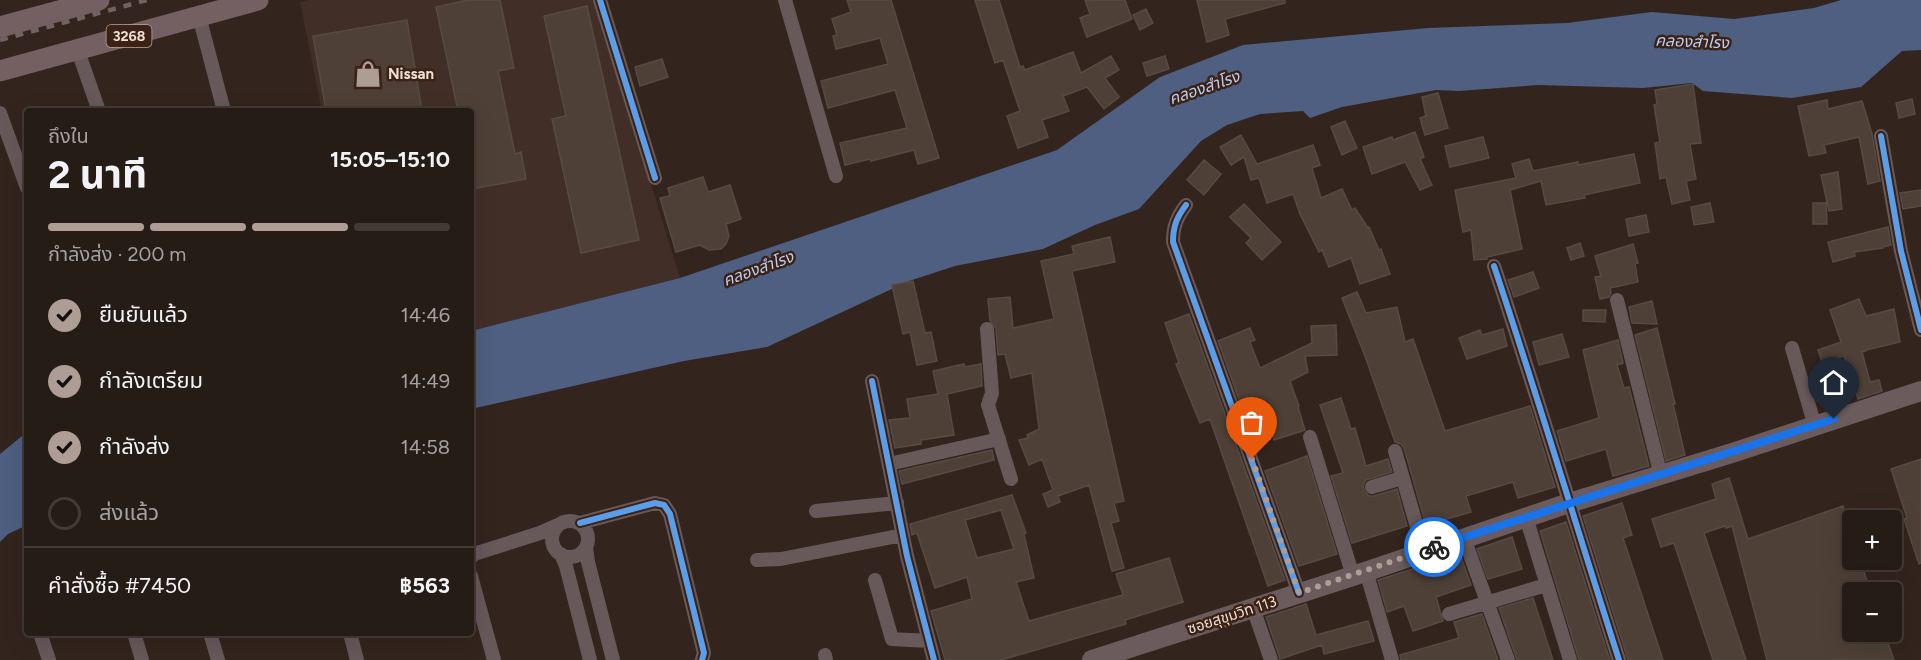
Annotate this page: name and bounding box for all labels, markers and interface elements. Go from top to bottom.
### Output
road number: 3268 [106,25,152,47]
water label: คลองสำโรง [1655,31,1730,52]
shop icon: Nissan [353,59,383,89]
place label: Nissan [388,65,434,83]
water label: คลองสำโรง [1166,66,1243,108]
text: ถึงใน [48,124,89,148]
text: 15:05–15:10 [330,146,450,173]
text: 2 นาที [48,151,147,198]
text: กำลังส่ง · 200 m [48,242,186,266]
water label: คลองสำโรง [720,246,797,290]
icon: check [48,299,81,332]
text: ยืนยันแล้ว [99,301,188,328]
text: 14:46 [401,303,450,327]
pin [1808,357,1859,419]
icon: check [48,365,81,398]
icon: home [1817,366,1850,399]
text: กำลังเตรียม [99,367,203,394]
text: 14:49 [401,369,450,393]
pin [1226,397,1277,459]
icon: bag [1235,406,1268,439]
icon: check [48,431,81,464]
text: กำลังส่ง [99,433,170,460]
text: 14:58 [400,435,450,459]
text: ส่งแล้ว [99,499,159,526]
map controls [1842,510,1902,642]
button: + [1842,510,1902,570]
courier [1404,517,1464,577]
icon: bike [1418,531,1451,564]
text: คำสั่งซื้อ #7450 [48,572,191,599]
text: ฿563 [399,572,450,599]
button: − [1842,582,1902,642]
street label: ซอยสุขุมวิท 113 [1185,592,1279,638]

